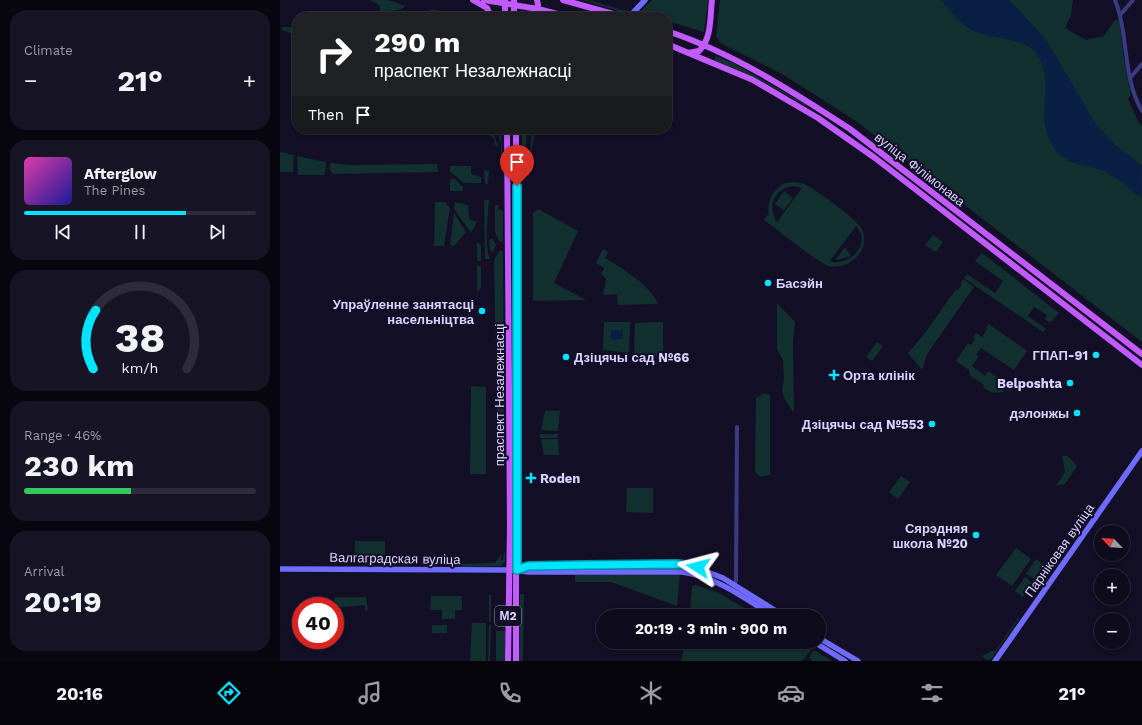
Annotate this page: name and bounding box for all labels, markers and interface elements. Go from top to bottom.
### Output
text: 290 m [374,26,460,59]
icon: right [308,28,360,80]
text: Climate [24,43,73,58]
text: праспект Незалежнасці [374,60,571,81]
text: 21° [117,63,163,98]
text: − [24,68,37,93]
text: + [243,68,256,93]
icon: arrive [352,104,374,126]
text: Then [308,106,344,124]
street label: вуліца Філімонава [872,130,968,210]
pin [500,145,534,186]
icon: arrive [506,151,528,173]
text: Afterglow [84,165,157,183]
text: The Pines [84,183,145,198]
icon: previous [52,221,74,243]
icon: pause [129,221,151,243]
icon: next [206,221,228,243]
place label: Басэйн [776,276,823,291]
marker: Басэйн [763,278,773,288]
place label: Упраўленне занятасці насельніцтва [333,297,475,327]
marker: Упраўленне занятасці насельніцтва [477,306,487,316]
text: 38 [115,312,165,361]
street label: праспект Незалежнасці [492,324,507,466]
place label: ГПАП-91 [1033,348,1088,363]
place label: Дзіцячы сад №66 [574,350,689,365]
marker: ГПАП-91 [1091,350,1101,360]
marker: Дзіцячы сад №66 [561,352,571,362]
text: km/h [122,359,158,375]
place label: Орта клінік [843,368,915,383]
marker: Орта клінік [828,369,840,381]
place label: Belposhta [997,376,1062,391]
marker: Belposhta [1065,378,1075,388]
place label: дэлонжы [1010,406,1069,421]
marker: дэлонжы [1072,408,1082,418]
place label: Дзіцячы сад №553 [802,417,924,432]
marker: Дзіцячы сад №553 [927,419,937,429]
text: Range · 46% [24,428,101,443]
text: 230 km [24,448,134,483]
place label: Roden [540,471,580,486]
marker: Roden [525,472,537,484]
street label: Парніковая вуліца [1022,500,1098,600]
place label: Сярэдняя школа №20 [893,521,968,551]
north arrow [1094,525,1130,561]
map controls [1094,525,1130,649]
marker: Сярэдняя школа №20 [971,530,981,540]
position arrow [677,546,719,588]
street label: Валгаградская вуліца [329,550,461,567]
text: Arrival [24,564,65,579]
button: + [1094,569,1130,605]
text: 20:19 [24,584,102,619]
speed limit sign: 40 [292,597,344,649]
road number: М2 [495,606,521,626]
button: − [1094,613,1130,649]
text: 20:19 · 3 min · 900 m [635,620,787,638]
icon: directions [215,679,243,707]
icon: music [356,679,384,707]
icon: phone [496,679,524,707]
icon: climate [637,679,665,707]
icon: car [777,679,805,707]
icon: filters [918,679,946,707]
text: 20:16 [56,683,103,704]
text: 21° [1058,683,1086,704]

